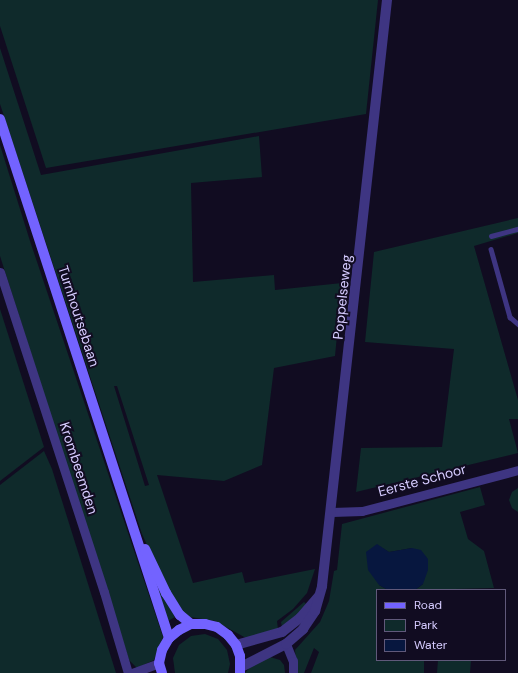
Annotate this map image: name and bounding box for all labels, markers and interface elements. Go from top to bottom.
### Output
street label: Poppelseweg [329,254,355,340]
street label: Turnhoutsebaan [55,263,103,369]
street label: Krombeemden [56,420,102,516]
street label: Eerste Schoor [376,460,468,500]
legend [376,589,506,661]
text: Road [414,597,442,613]
text: Park [414,617,438,633]
text: Water [414,637,447,653]

